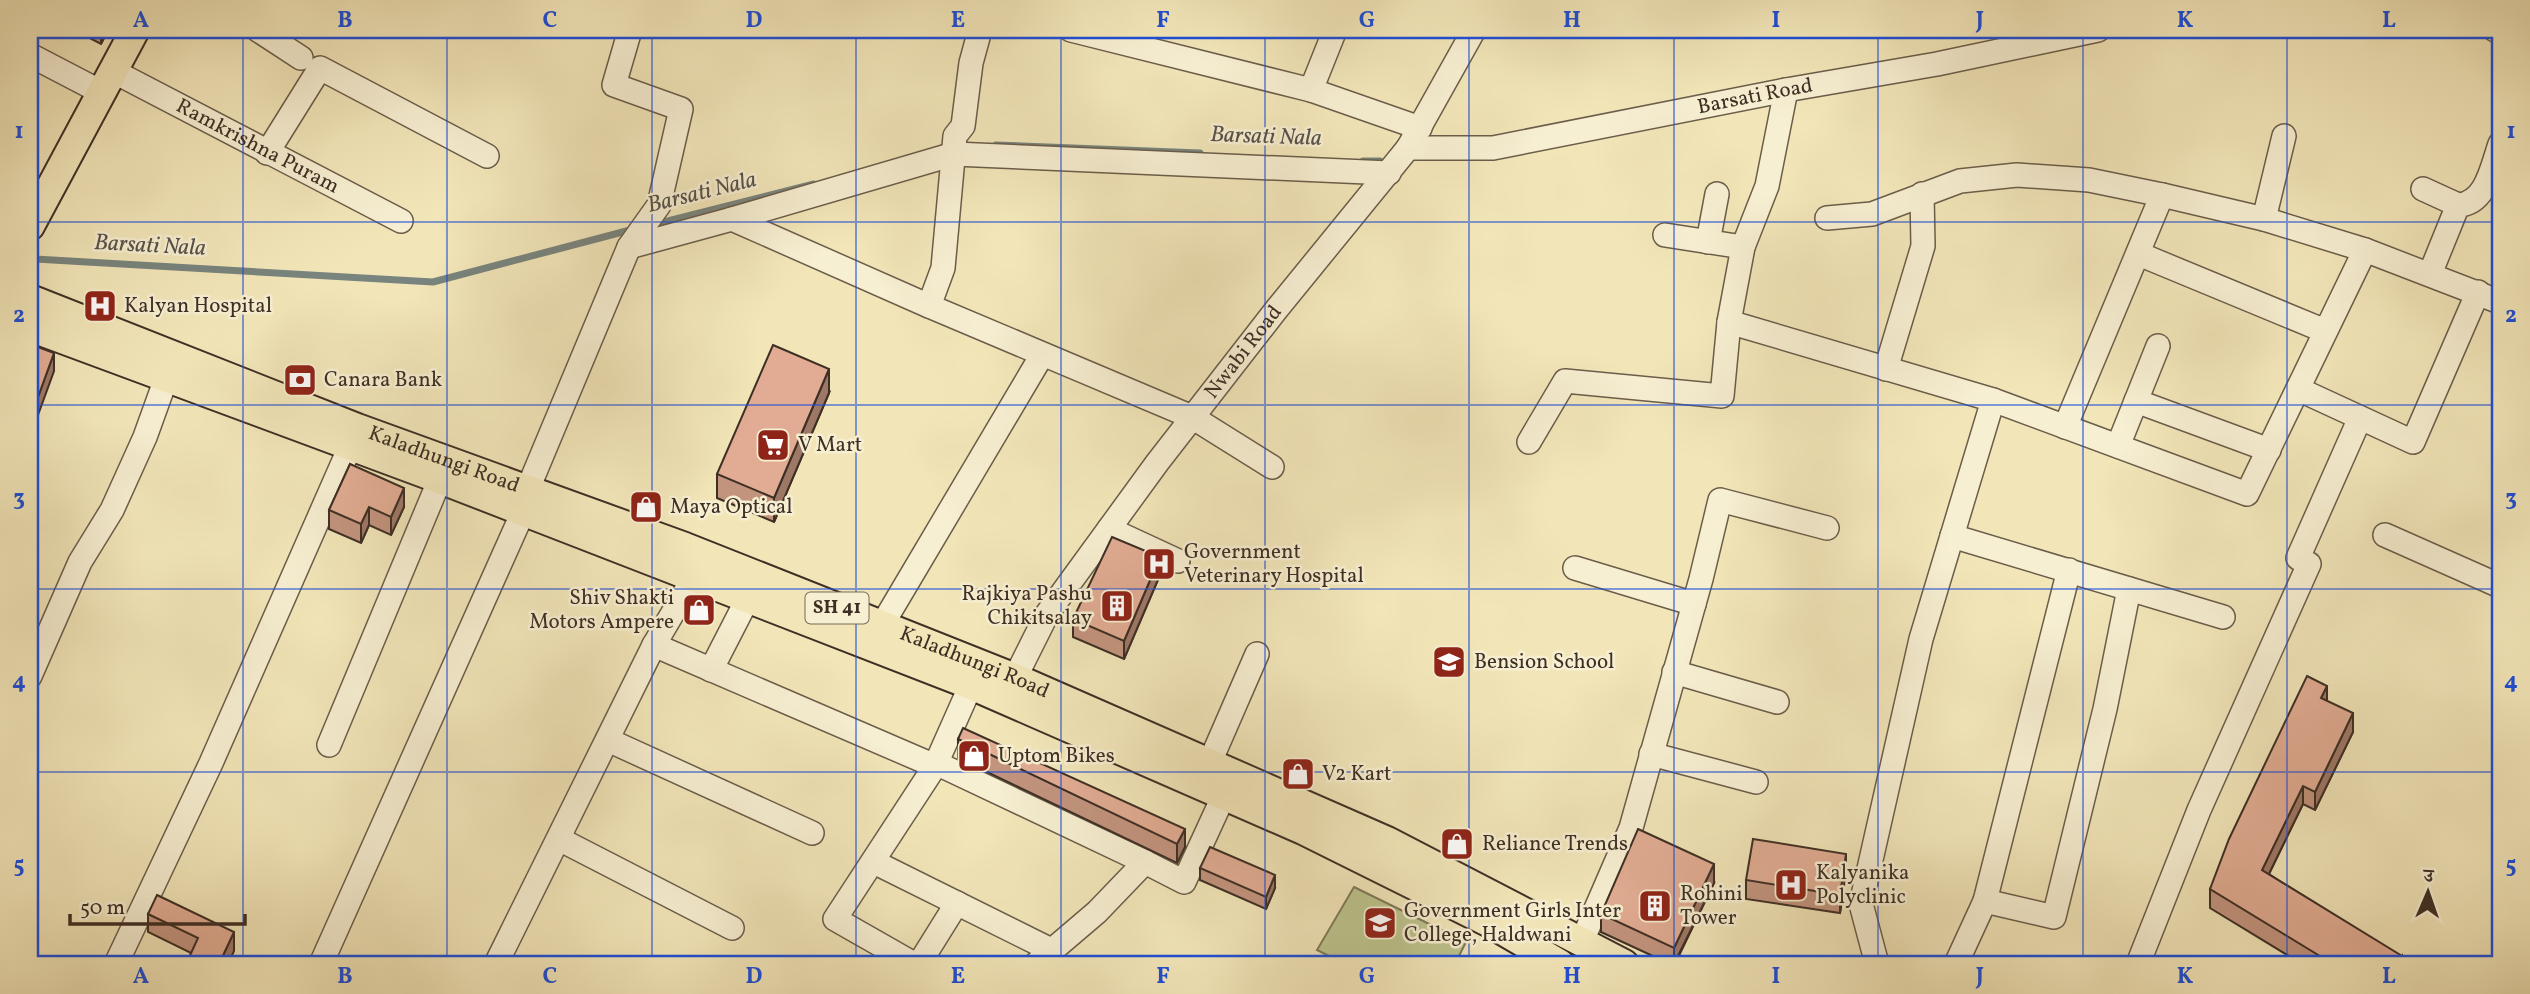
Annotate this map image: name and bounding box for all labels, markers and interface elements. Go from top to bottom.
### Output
text: A [133,5,149,37]
text: B [337,5,353,37]
text: C [543,5,557,37]
text: D [746,5,763,37]
text: E [951,5,965,37]
text: F [1156,5,1170,37]
text: G [1359,5,1375,37]
text: H [1563,5,1581,37]
text: I [1772,5,1780,37]
text: J [1975,5,1984,37]
text: K [2177,5,2194,37]
text: L [2382,5,2396,37]
street label: Barsati Road [1695,71,1815,122]
street label: Ramkrishna Puram [171,92,344,201]
text: 1 [14,116,24,148]
text: 1 [2506,116,2516,148]
water label: Barsati Nala [1210,119,1323,155]
water label: Barsati Nala [644,164,760,222]
water label: Barsati Nala [93,227,207,265]
hospital icon: Kalyan Hospital [81,287,119,325]
place label: Kalyan Hospital [124,292,272,321]
street label: Nwabi Road [1198,299,1289,405]
text: 2 [13,300,25,332]
text: 2 [2505,300,2517,332]
bank icon: Canara Bank [281,361,319,399]
place label: Canara Bank [324,366,443,395]
street label: Kaladhungi Road [364,419,524,500]
supermarket icon: V Mart [754,426,792,464]
place label: V Mart [798,431,862,460]
text: 3 [13,483,25,515]
text: 3 [2505,483,2517,515]
shop icon: Maya Optical [627,488,665,526]
place label: Maya Optical [670,493,793,522]
place label: Government Veterinary Hospital [1184,538,1364,591]
hospital icon: Government Veterinary Hospital [1140,545,1178,583]
place label: Rajkiya Pashu Chikitsalay [961,580,1093,633]
place label: Shiv Shakti Motors Ampere [529,584,674,637]
building icon: Rajkiya Pashu Chikitsalay [1098,587,1136,625]
shop icon: Shiv Shakti Motors Ampere [680,591,718,629]
road number: SH 41 [806,593,868,624]
street label: Kaladhungi Road [895,619,1054,706]
school or university icon: Bension School [1430,643,1468,681]
place label: Bension School [1474,648,1614,677]
text: 4 [12,666,26,698]
text: 4 [2504,666,2518,698]
shop icon: Uptom Bikes [955,737,993,775]
place label: Uptom Bikes [998,742,1115,771]
shop icon: V2 Kart [1279,755,1317,793]
place label: V2 Kart [1322,760,1391,789]
shop icon: Reliance Trends [1438,825,1476,863]
place label: Reliance Trends [1482,830,1628,859]
text: 5 [13,850,25,882]
text: 5 [2505,850,2517,882]
north arrow [2394,858,2464,928]
place label: Kalyanika Polyclinic [1816,859,1910,912]
text: उ [2421,864,2435,890]
hospital icon: Kalyanika Polyclinic [1772,866,1810,904]
place label: Rohini Tower [1680,880,1743,933]
scale bar [70,882,245,926]
building icon: Rohini Tower [1636,887,1674,925]
text: 50 m [80,894,125,923]
place label: Government Girls Inter College, Haldwani [1404,897,1621,950]
school or university icon: Government Girls Inter College, Haldwani [1361,904,1399,942]
text: A [133,961,149,993]
text: B [337,961,353,993]
text: C [543,961,557,993]
text: D [746,961,763,993]
text: E [951,961,965,993]
text: F [1156,961,1170,993]
text: G [1359,961,1375,993]
text: H [1563,961,1581,993]
text: I [1772,961,1780,993]
text: J [1975,961,1984,993]
text: K [2177,961,2194,993]
text: L [2382,961,2396,993]

